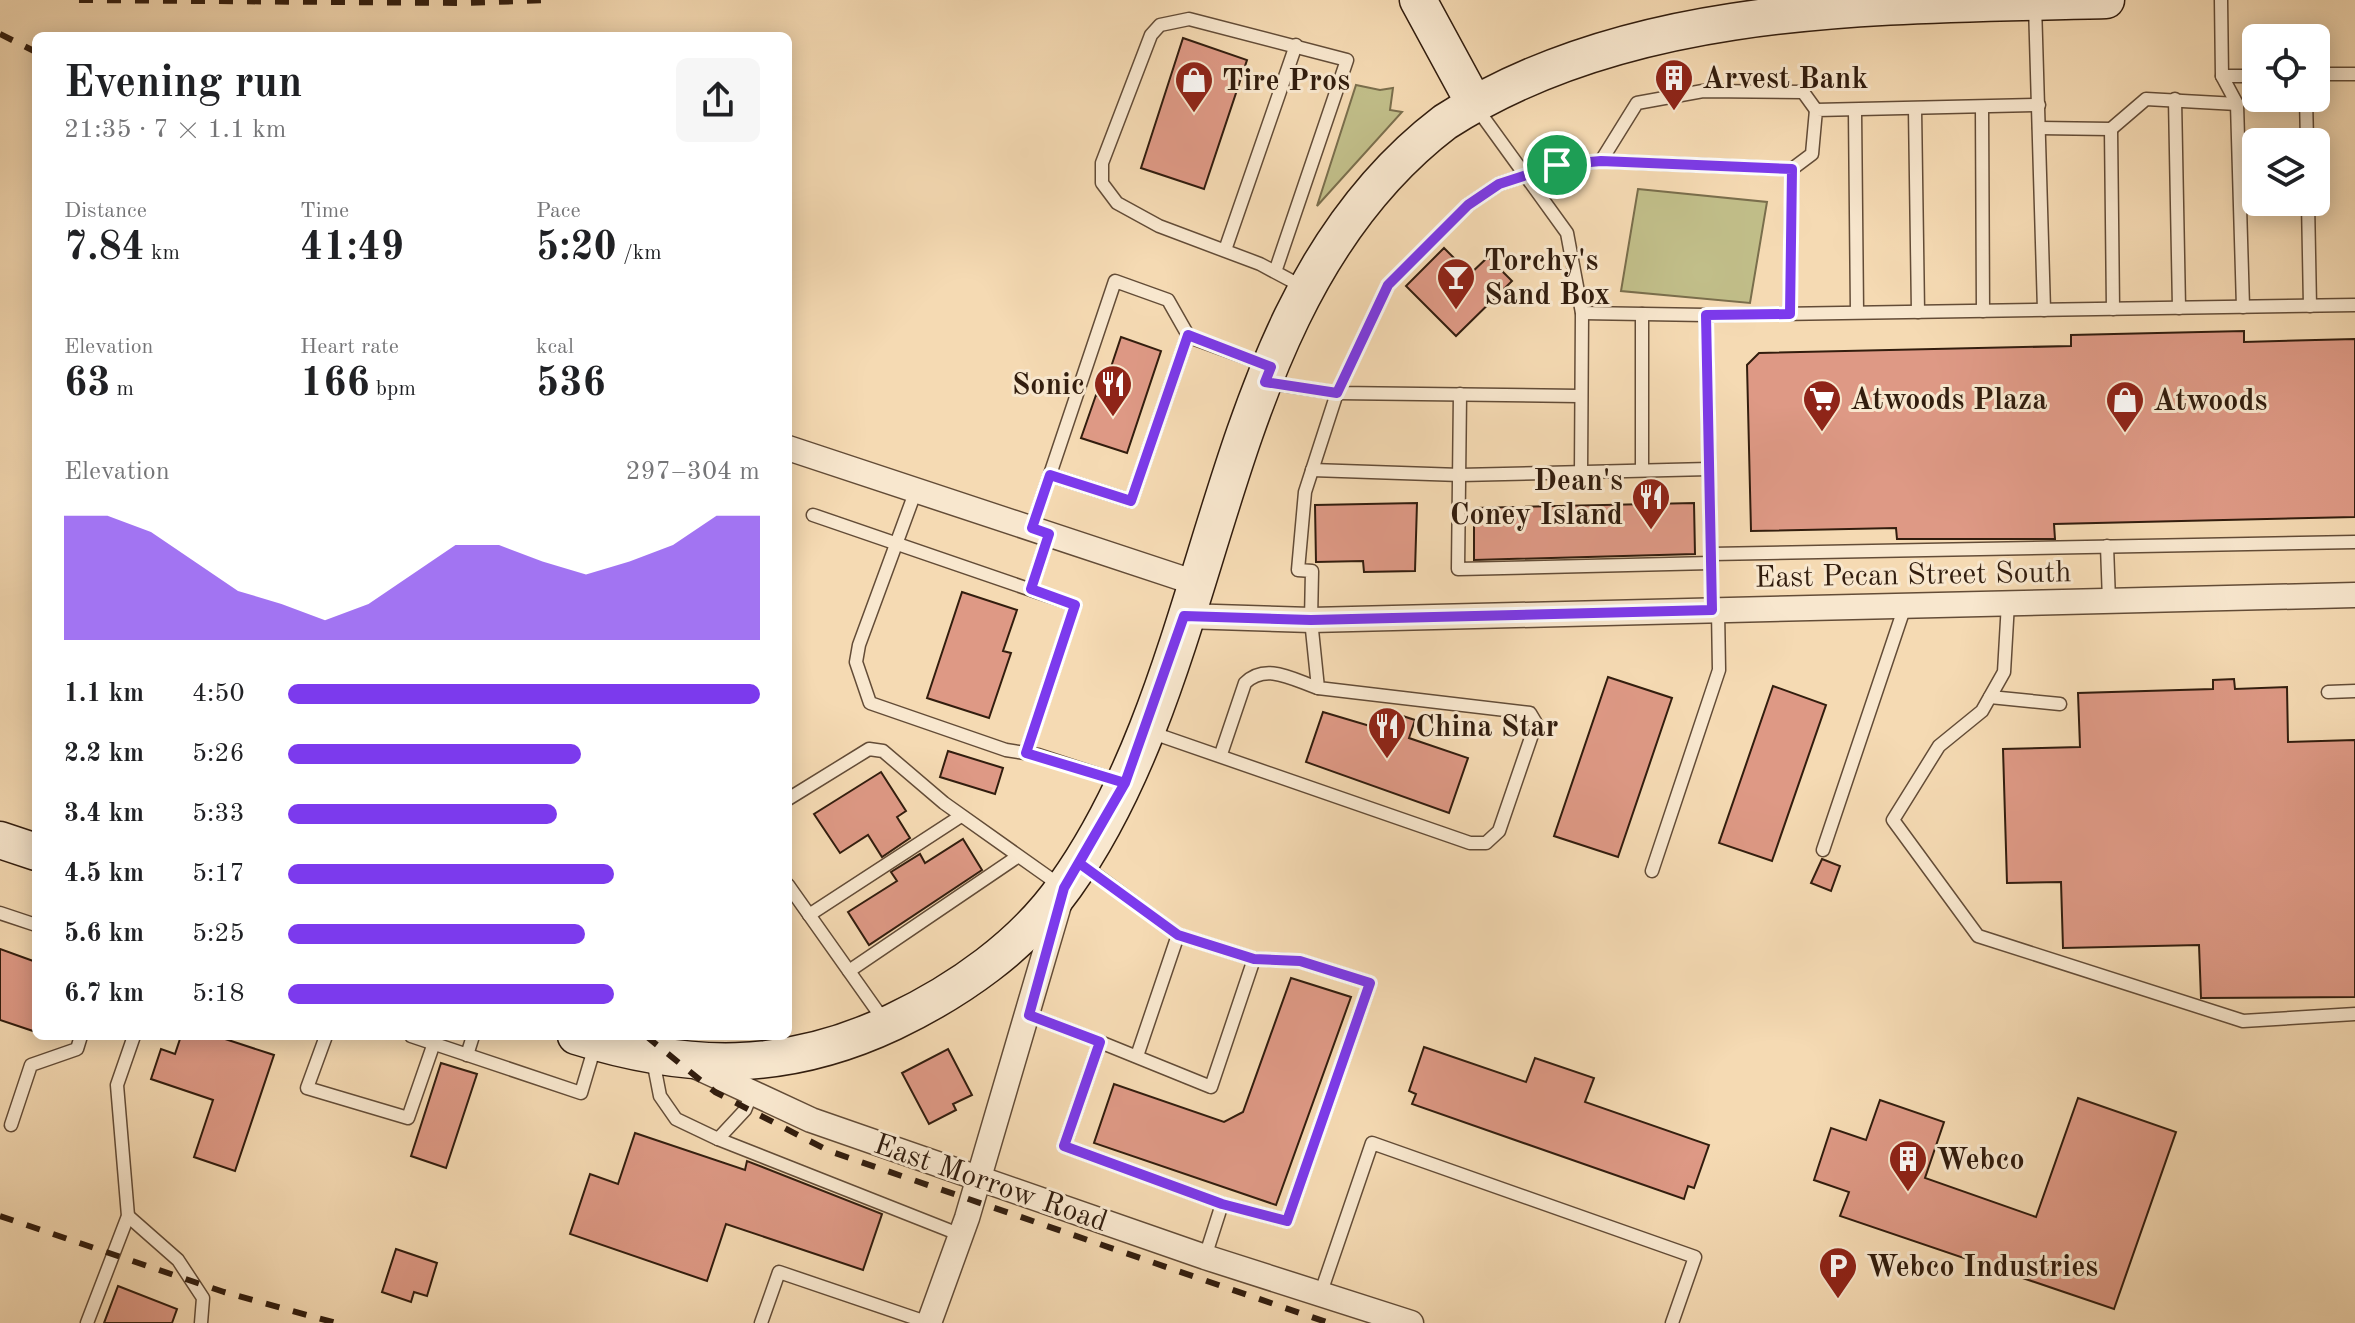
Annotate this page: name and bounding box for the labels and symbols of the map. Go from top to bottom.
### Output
building icon: Arvest Bank [1653,57,1695,112]
shop icon: Tire Pros [1173,59,1215,114]
place label: Arvest Bank [1702,65,1868,95]
place label: Tire Pros [1222,67,1350,97]
pin [1523,131,1591,199]
place label: Torchy's Sand Box [1484,247,1610,311]
bar icon: Torchy's Sand Box [1435,256,1477,311]
restaurant icon: Sonic [1092,363,1134,418]
place label: Sonic [1012,371,1085,401]
supermarket icon: Atwoods Plaza [1801,378,1843,433]
shop icon: Atwoods [2104,379,2146,434]
place label: Atwoods Plaza [1850,386,2047,416]
place label: Atwoods [2153,387,2267,417]
place label: Dean's Coney Island [1450,467,1623,531]
restaurant icon: Dean's Coney Island [1630,476,1672,531]
street label: East Pecan Street South [1754,558,2072,594]
restaurant icon: China Star [1366,705,1408,760]
place label: China Star [1415,713,1559,743]
street label: East Morrow Road [870,1130,1111,1238]
building icon: Webco [1887,1138,1929,1193]
place label: Webco [1936,1146,2025,1176]
parking icon: Webco Industries [1817,1245,1859,1300]
place label: Webco Industries [1866,1253,2098,1283]

